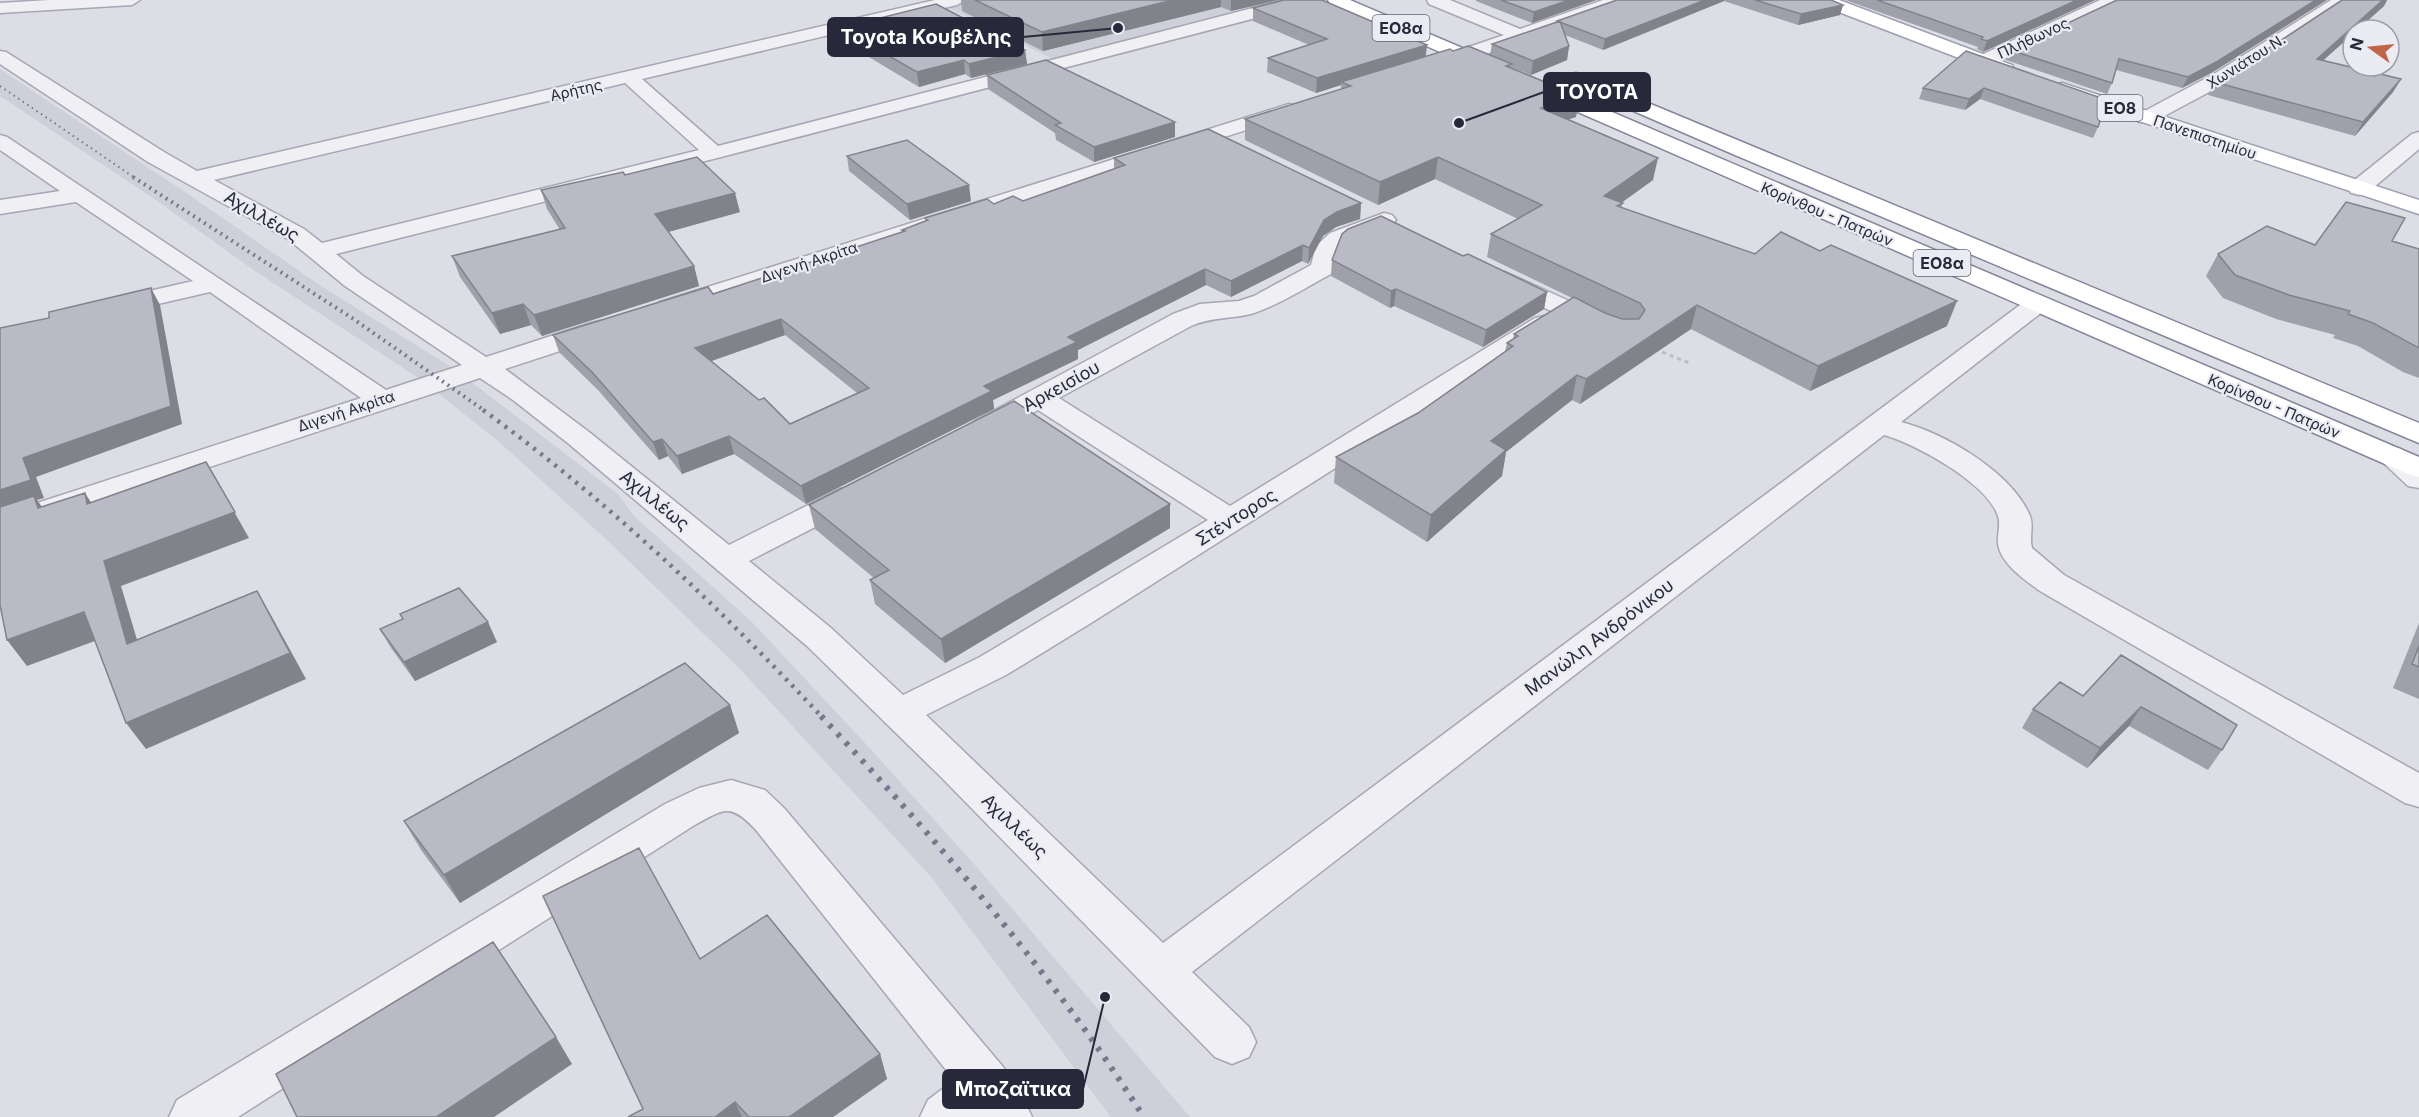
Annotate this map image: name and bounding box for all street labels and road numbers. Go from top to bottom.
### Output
street label: Πλήθωνος [1994,13,2072,63]
road number: ΕΟ8α [1372,15,1430,41]
street label: Χωνιάτου Ν. [2203,29,2289,93]
street label: Αρήτης [548,75,604,105]
road number: ΕΟ8 [2098,95,2142,121]
street label: Πανεπιστημίου [2151,110,2259,164]
street label: Κορίνθου - Πατρών [1758,178,1896,250]
street label: Αχιλλέως [221,186,303,246]
street label: Διγενή Ακρίτα [758,237,860,287]
road number: ΕΟ8α [1914,250,1970,276]
street label: Αρκεισίου [1019,356,1103,416]
street label: Κορίνθου - Πατρών [2205,370,2343,442]
street label: Διγενή Ακρίτα [295,386,397,436]
street label: Αχιλλέως [616,466,694,534]
street label: Στέντορος [1192,484,1280,550]
street label: Μανώλη Ανδρόνικου [1521,574,1677,700]
street label: Αχιλλέως [978,790,1052,862]

